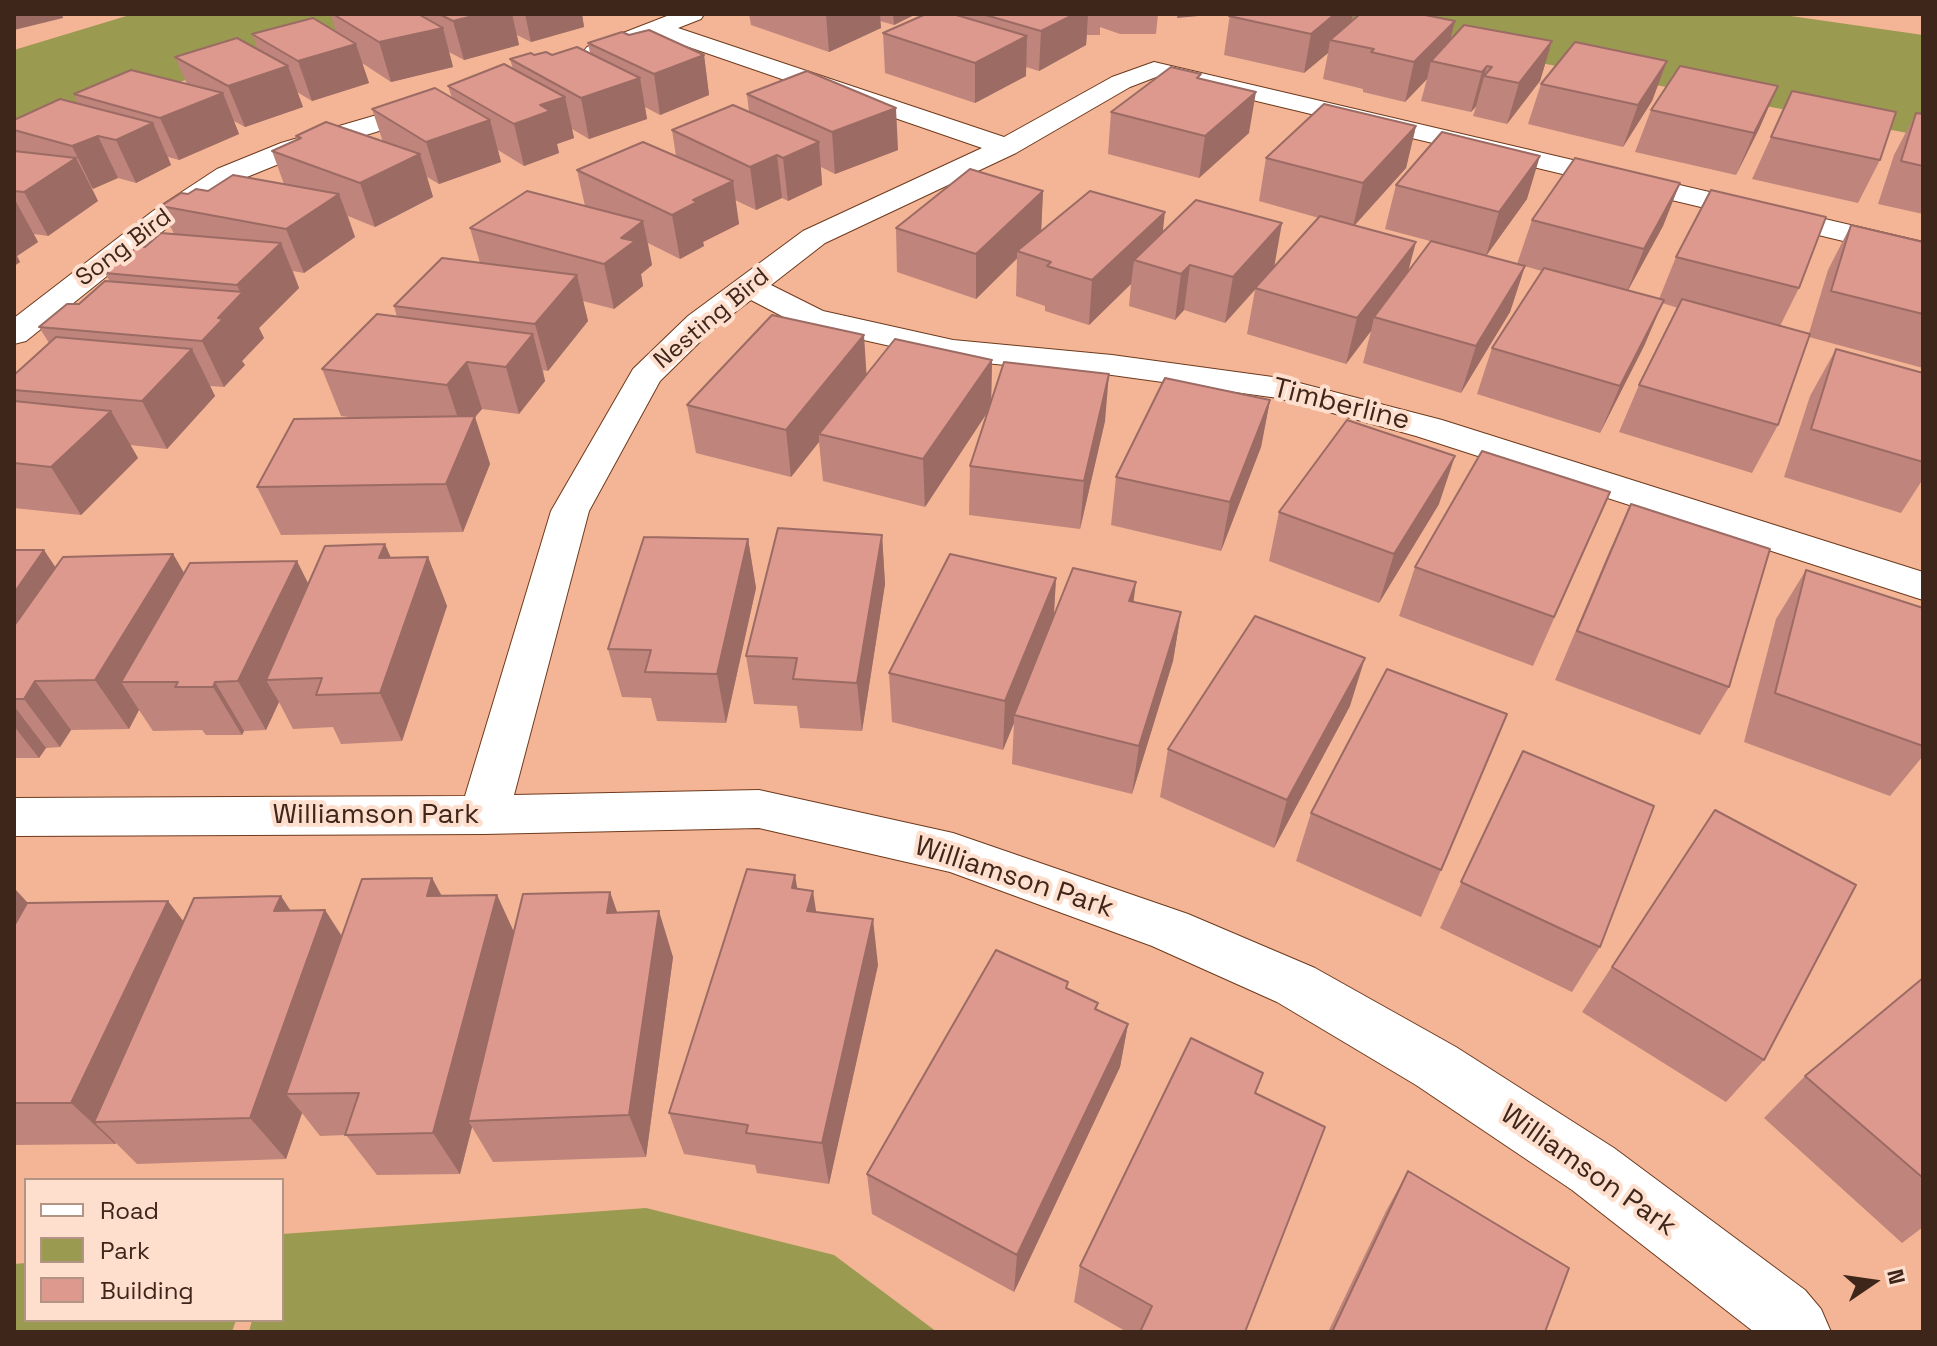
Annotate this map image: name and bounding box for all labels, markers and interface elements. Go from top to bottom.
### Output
street label: Song Bird [71,203,177,293]
street label: Nesting Bird [649,262,775,376]
street label: Timberline [1269,372,1413,438]
street label: Williamson Park [273,798,479,832]
street label: Williamson Park [910,830,1118,926]
street label: Williamson Park [1494,1098,1682,1244]
legend [24,1178,284,1322]
text: Road [100,1195,159,1226]
text: Park [100,1235,150,1266]
north arrow [1833,1242,1913,1322]
text: N [1881,1266,1912,1287]
text: Building [100,1275,194,1306]

